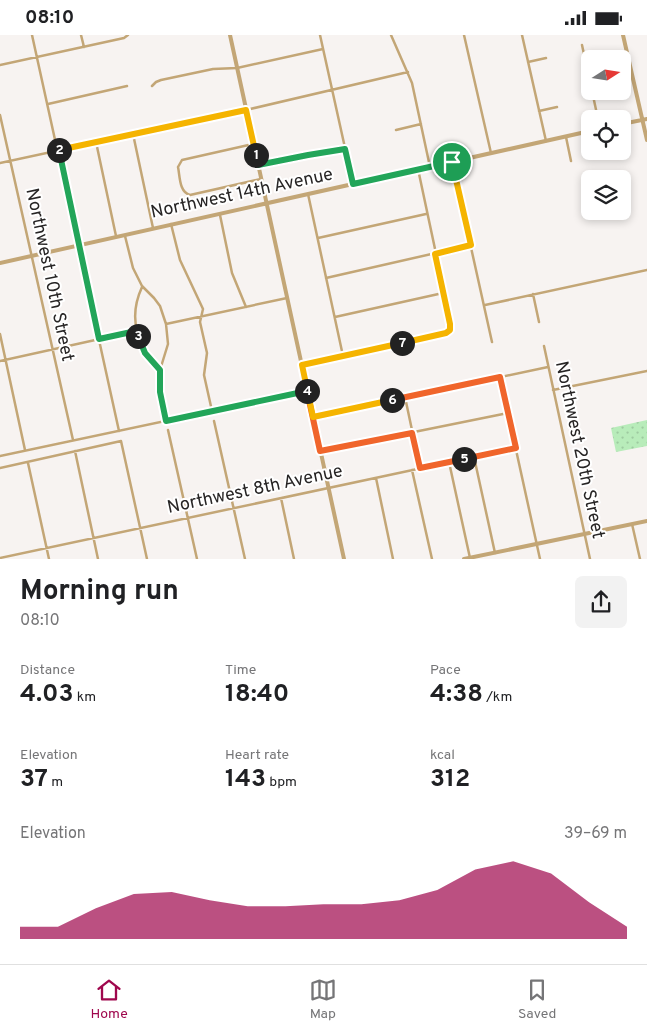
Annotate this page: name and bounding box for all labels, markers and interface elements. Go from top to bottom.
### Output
text: 08:10 [25,6,74,30]
north arrow [581,50,631,100]
map controls [581,50,631,220]
button: locate [581,110,631,160]
pin: 2 [46,137,72,163]
pin [431,141,473,183]
text: 2 [55,142,64,159]
pin: 1 [244,143,268,167]
text: 1 [254,147,259,164]
icon: arrive [438,148,466,176]
street label: Northwest 14th Avenue [149,163,335,225]
button: layers [581,170,631,220]
street label: Northwest 10th Street [19,186,79,364]
pin: 3 [126,323,150,349]
text: 3 [134,328,143,345]
pin: 7 [390,331,414,355]
text: 7 [399,335,406,352]
street label: Northwest 20th Street [549,359,609,541]
pin: 4 [294,379,320,403]
text: 4 [303,383,312,400]
pin: 6 [380,387,404,413]
text: 6 [388,392,397,409]
pin: 5 [452,447,476,471]
text: 5 [460,451,469,468]
street label: Northwest 8th Avenue [165,460,345,520]
text: Morning run [20,574,179,610]
button: share [575,576,627,628]
text: 08:10 [20,611,60,631]
text: Distance [20,662,75,679]
text: Time [225,662,256,679]
text: Pace [430,662,461,679]
text: 4.03 [20,679,74,711]
text: 18:40 [225,679,289,711]
text: 4:38 [430,679,483,711]
text: km [74,689,96,706]
text: /km [483,689,512,706]
text: Elevation [20,747,78,764]
text: Heart rate [225,747,289,764]
text: kcal [430,747,455,764]
text: 37 [20,764,48,796]
text: 143 [225,764,266,796]
text: 312 [430,764,470,796]
text: m [48,774,63,791]
text: bpm [266,774,297,791]
text: Elevation [20,824,86,844]
text: 39–69 m [564,824,627,844]
tab: Home [91,976,128,1023]
tab: Map [309,976,337,1023]
tab: Saved [518,976,556,1023]

